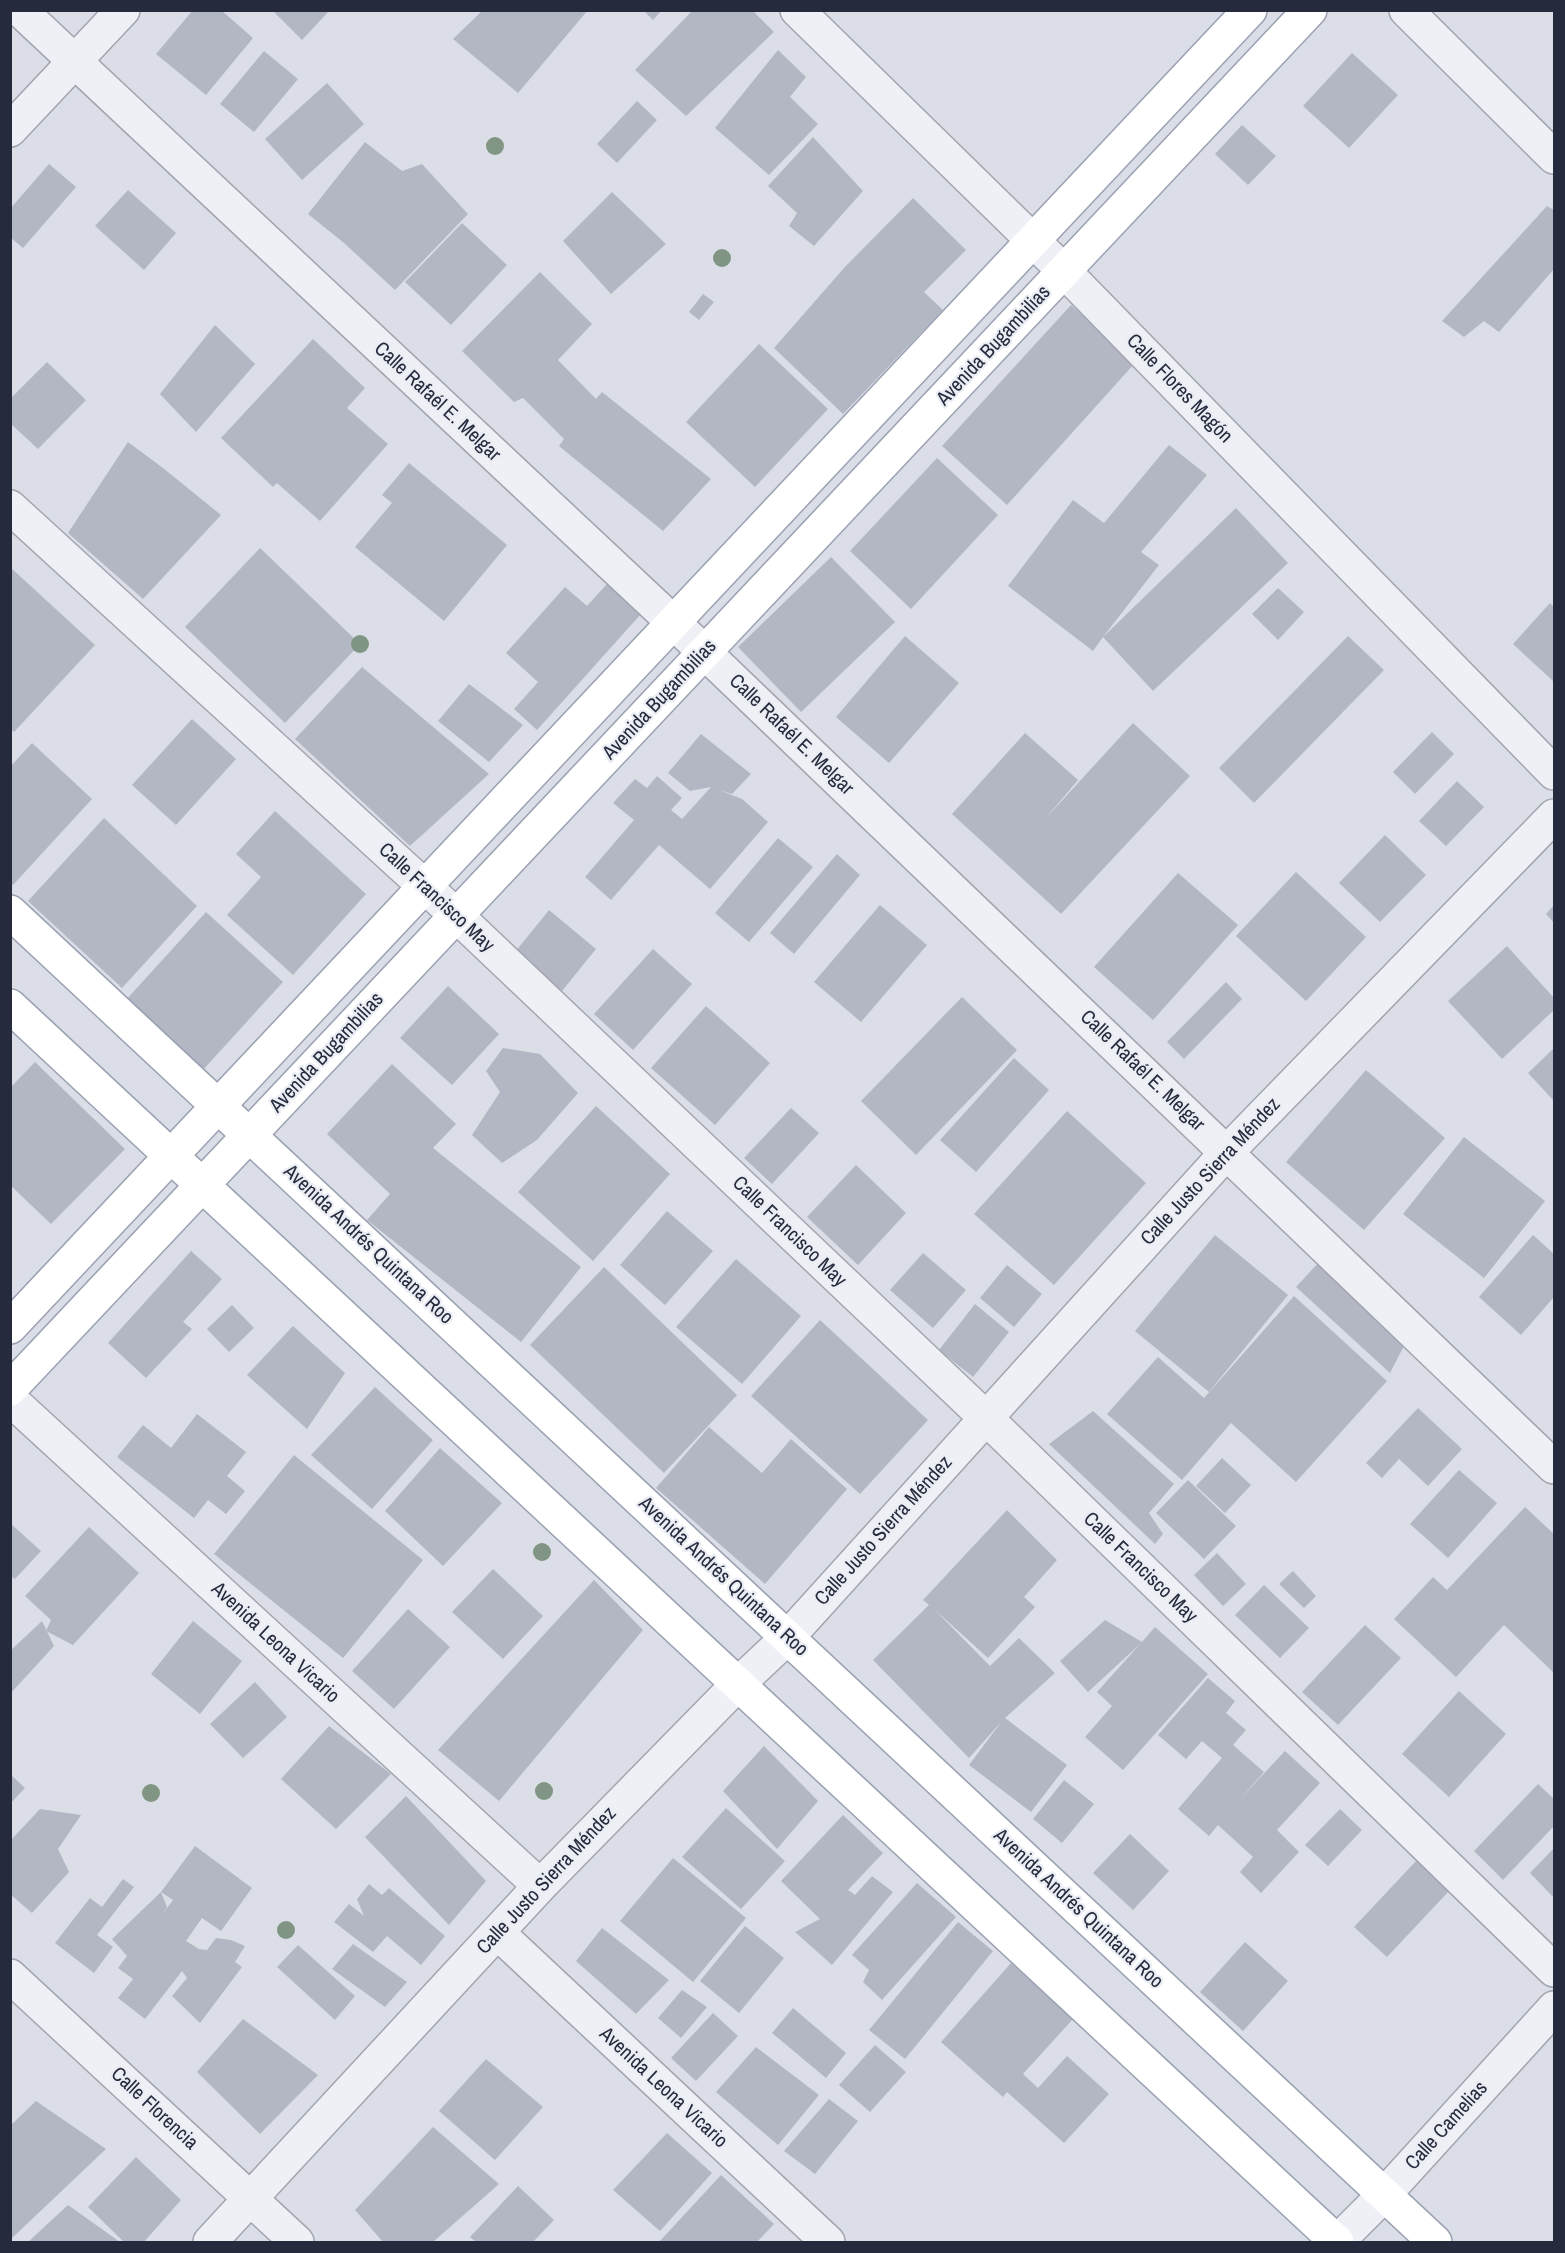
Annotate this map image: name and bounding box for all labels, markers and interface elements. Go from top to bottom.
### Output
street label: Avenida Bugambilias [932,281,1056,411]
street label: Calle Flores Magón [1121,330,1237,448]
street label: Calle Rafaél E. Melgar [369,337,505,467]
street label: Avenida Bugambilias [598,635,722,765]
street label: Calle Rafaél E. Melgar [724,669,858,801]
street label: Calle Francisco May [373,838,499,958]
street label: Avenida Bugambilias [265,988,389,1118]
street label: Calle Rafaél E. Melgar [1075,1005,1209,1137]
street label: Calle Justo Sierra Méndez [1136,1093,1286,1251]
street label: Avenida Andrés Quintana Roo [278,1160,458,1330]
street label: Calle Francisco May [727,1171,851,1293]
street label: Calle Justo Sierra Méndez [810,1451,958,1611]
street label: Avenida Andrés Quintana Roo [633,1492,813,1662]
street label: Calle Francisco May [1078,1507,1202,1629]
street label: Avenida Leona Vicario [206,1578,344,1708]
street label: Calle Justo Sierra Méndez [472,1802,622,1960]
street label: Avenida Andrés Quintana Roo [988,1824,1168,1994]
street label: Avenida Leona Vicario [594,2023,732,2153]
street label: Calle Florencia [105,2063,203,2155]
street label: Calle Camelias [1401,2077,1493,2175]

